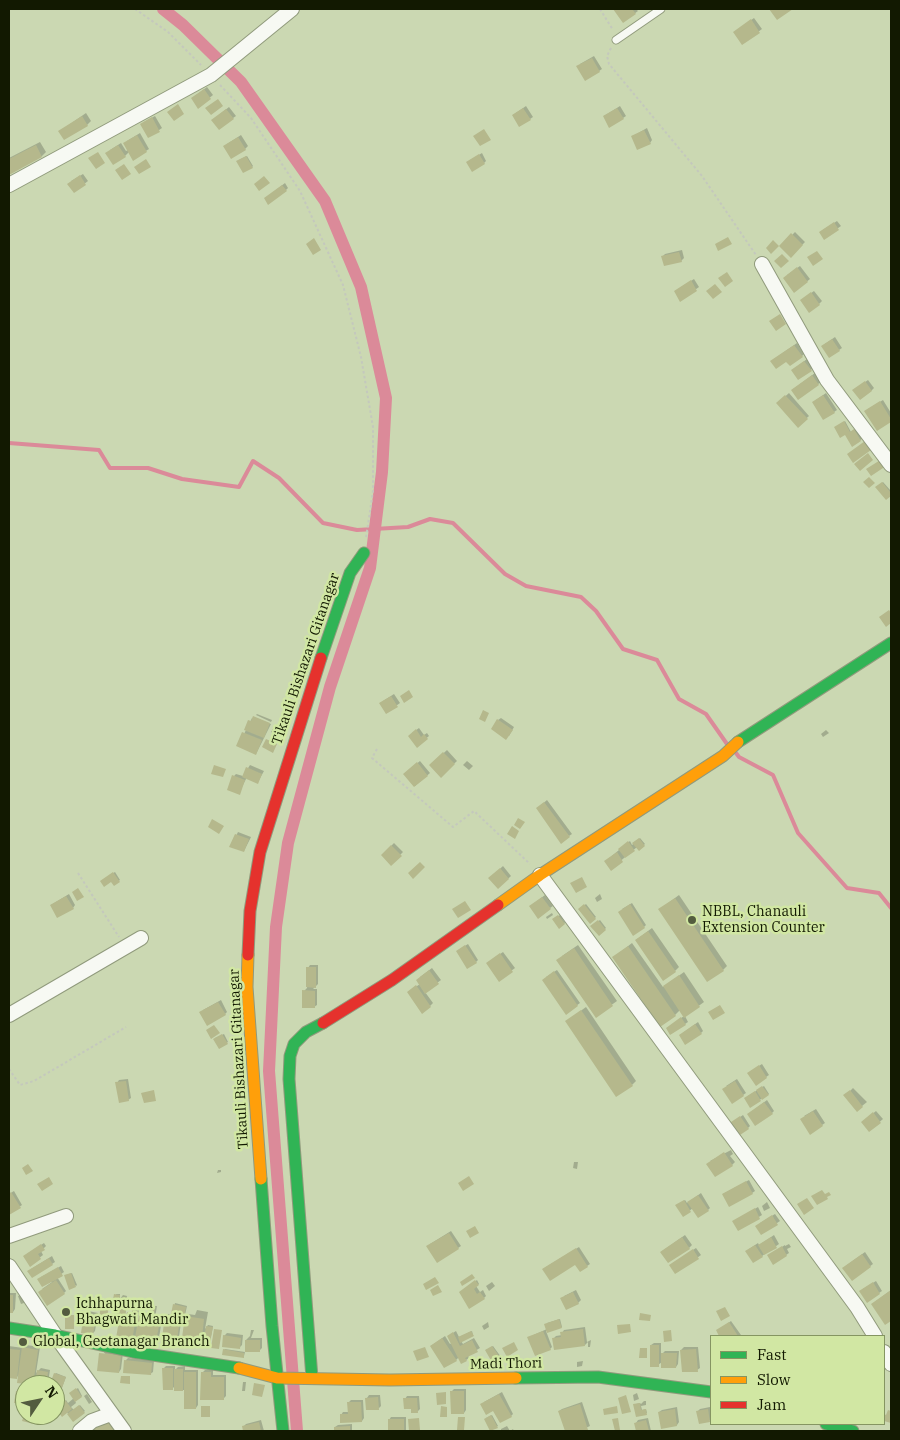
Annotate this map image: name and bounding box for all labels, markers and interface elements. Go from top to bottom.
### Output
street label: Tikauli Bishazari Gitanagar [269,571,343,747]
place label: NBBL, Chanauli Extension Counter [702,904,825,936]
marker: NBBL, Chanauli Extension Counter [686,914,698,926]
street label: Tikauli Bishazari Gitanagar [226,968,252,1150]
place label: Ichhapurna Bhagwati Mandir [76,1296,188,1328]
marker: Ichhapurna Bhagwati Mandir [60,1306,72,1318]
place label: Global, Geetanagar Branch [33,1334,210,1350]
legend [710,1335,885,1425]
marker: Global, Geetanagar Branch [17,1336,29,1348]
text: Fast [757,1345,787,1364]
street label: Madi Thori [470,1355,542,1373]
text: Slow [757,1370,790,1389]
north arrow [15,1375,65,1425]
text: N [41,1383,62,1402]
text: Jam [757,1395,786,1414]

